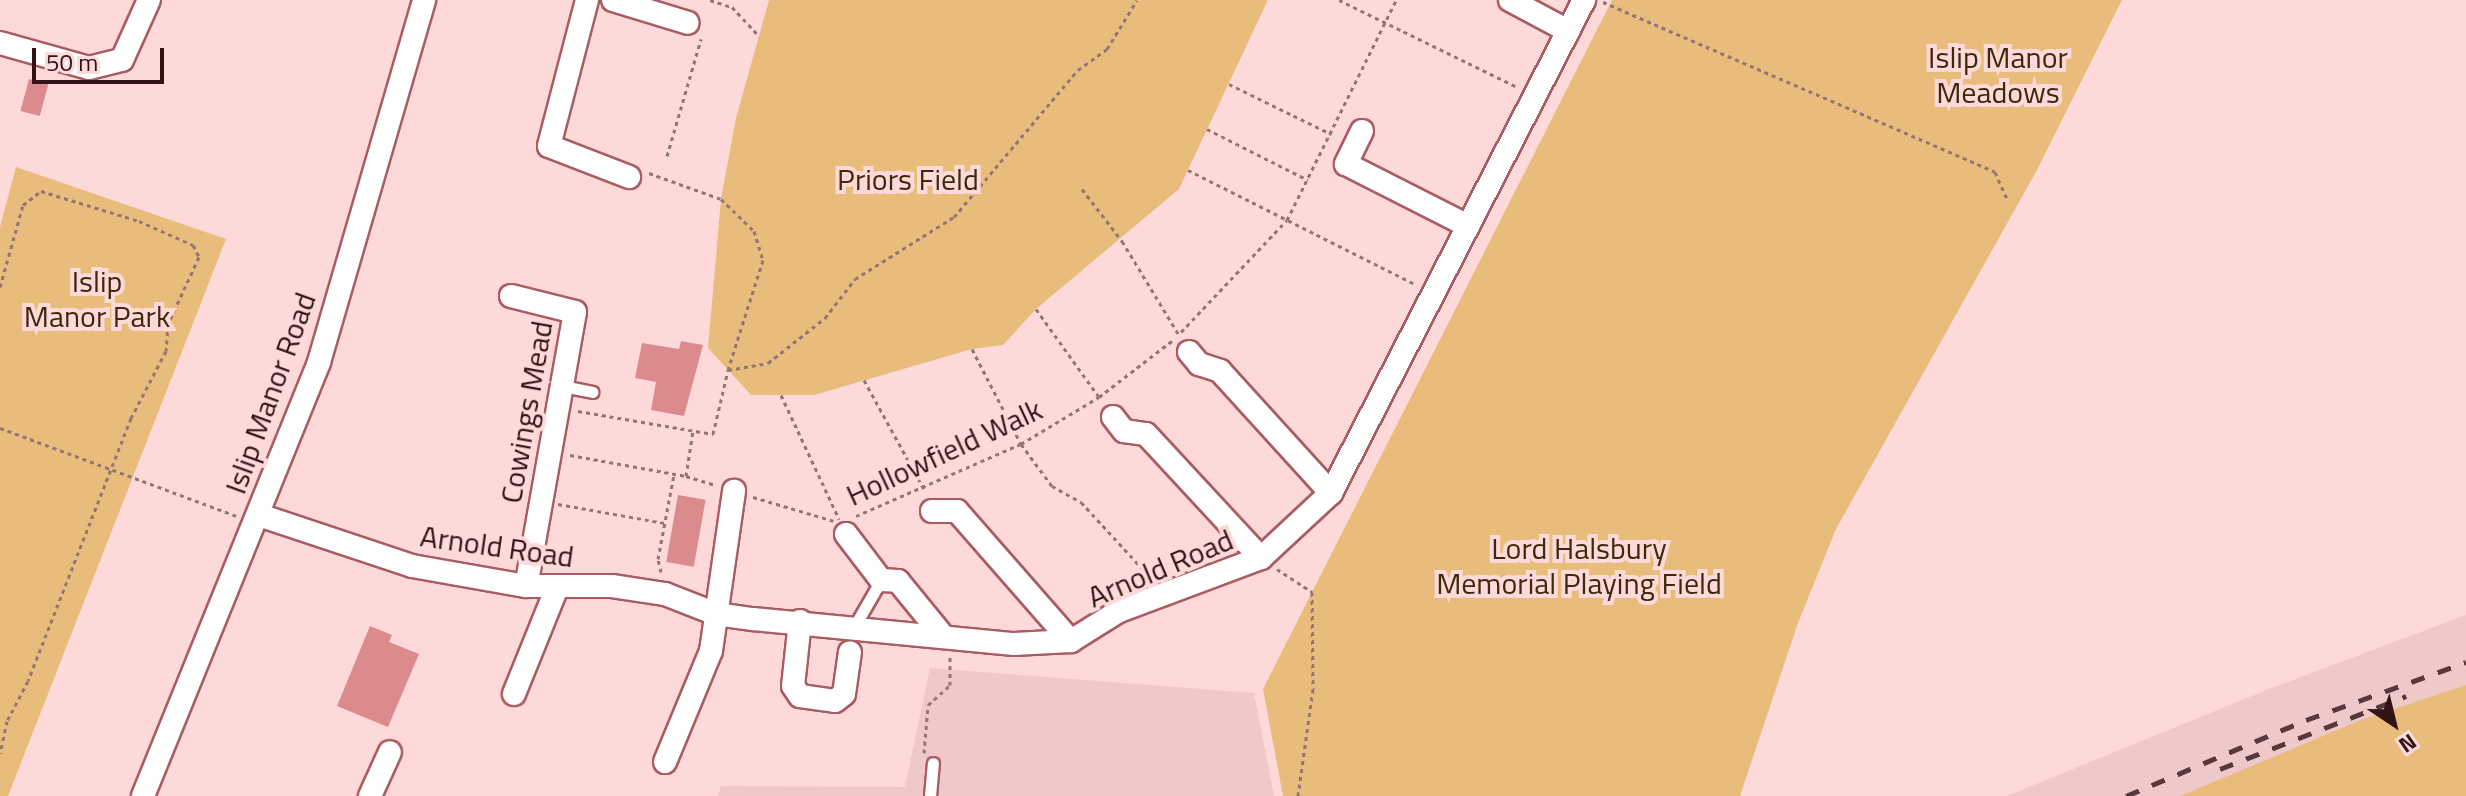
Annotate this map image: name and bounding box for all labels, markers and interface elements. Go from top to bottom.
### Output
scale bar [36,32,168,82]
park label: Islip Manor Meadows [1928,39,2068,110]
text: 50 m [46,44,98,80]
park label: Priors Field [837,161,979,197]
park label: Islip Manor Park [24,263,170,334]
street label: Islip Manor Road [217,288,323,498]
street label: Cowings Mead [492,318,560,506]
street label: Hollowfield Walk [840,391,1048,513]
street label: Arnold Road [418,517,576,575]
street label: Arnold Road [1082,521,1238,615]
park label: Lord Halsbury Memorial Playing Field [1436,530,1722,600]
north arrow [2354,684,2434,764]
text: N [2392,725,2424,762]

